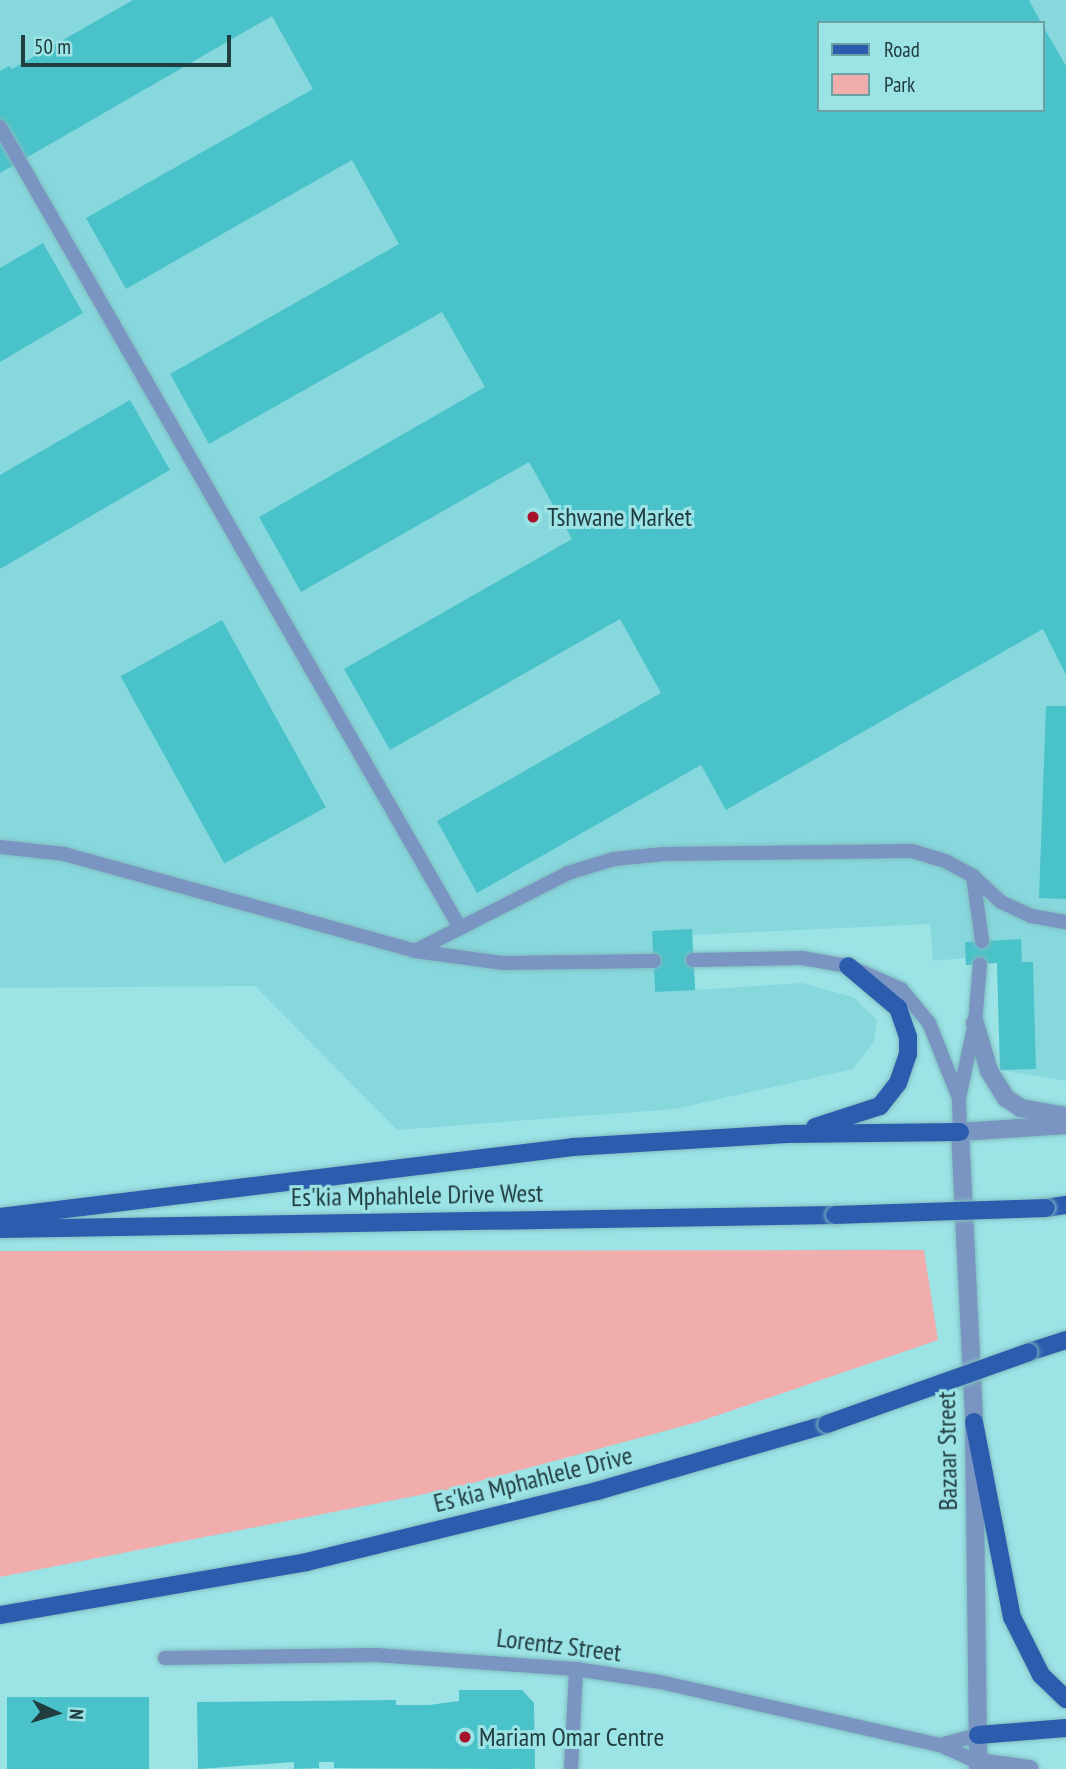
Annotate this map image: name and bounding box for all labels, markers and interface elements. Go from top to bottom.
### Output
scale bar [24,21,234,65]
legend [818,21,1045,112]
text: 50 m [34,33,71,60]
text: Road [884,36,920,63]
text: Park [884,71,915,98]
place label: Tshwane Market [547,501,692,533]
marker: Tshwane Market [525,509,541,525]
street label: Es'kia Mphahlele Drive West [290,1177,544,1213]
street label: Bazaar Street [930,1391,964,1511]
street label: Es'kia Mphahlele Drive [430,1439,636,1519]
street label: Lorentz Street [495,1622,623,1668]
north arrow [21,1678,91,1748]
text: N [65,1708,89,1720]
place label: Mariam Omar Centre [479,1721,664,1753]
marker: Mariam Omar Centre [457,1729,473,1745]

